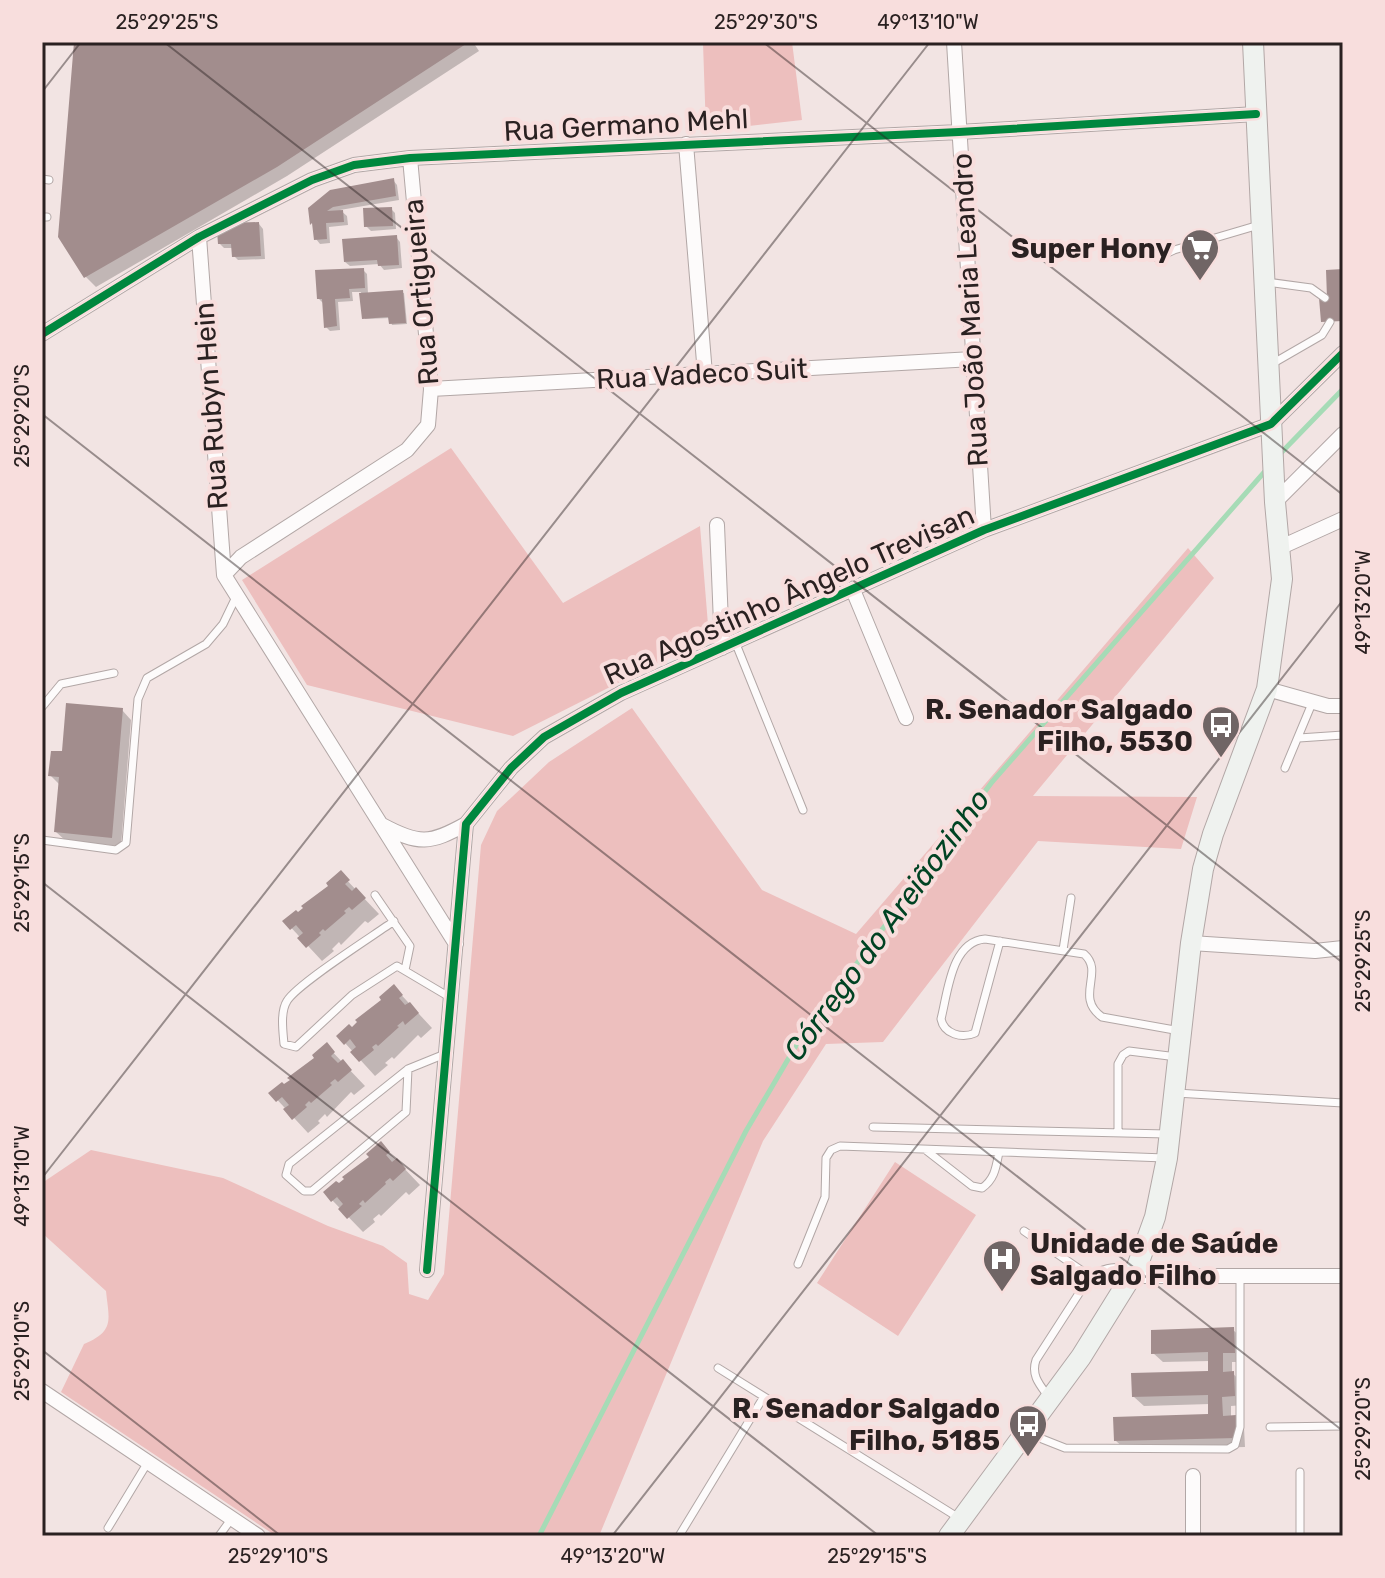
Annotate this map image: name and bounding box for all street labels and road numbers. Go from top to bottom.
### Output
street label: Rua Germano Mehl [503,102,749,148]
street label: Rua João Maria Leandro [945,152,995,468]
street label: Rua Ortigueira [396,198,446,386]
street label: Rua Rubyn Hein [187,301,235,511]
street label: Rua Vadeco Suit [595,352,809,396]
street label: Rua Agostinho Ângelo Trevisan [599,498,979,692]

